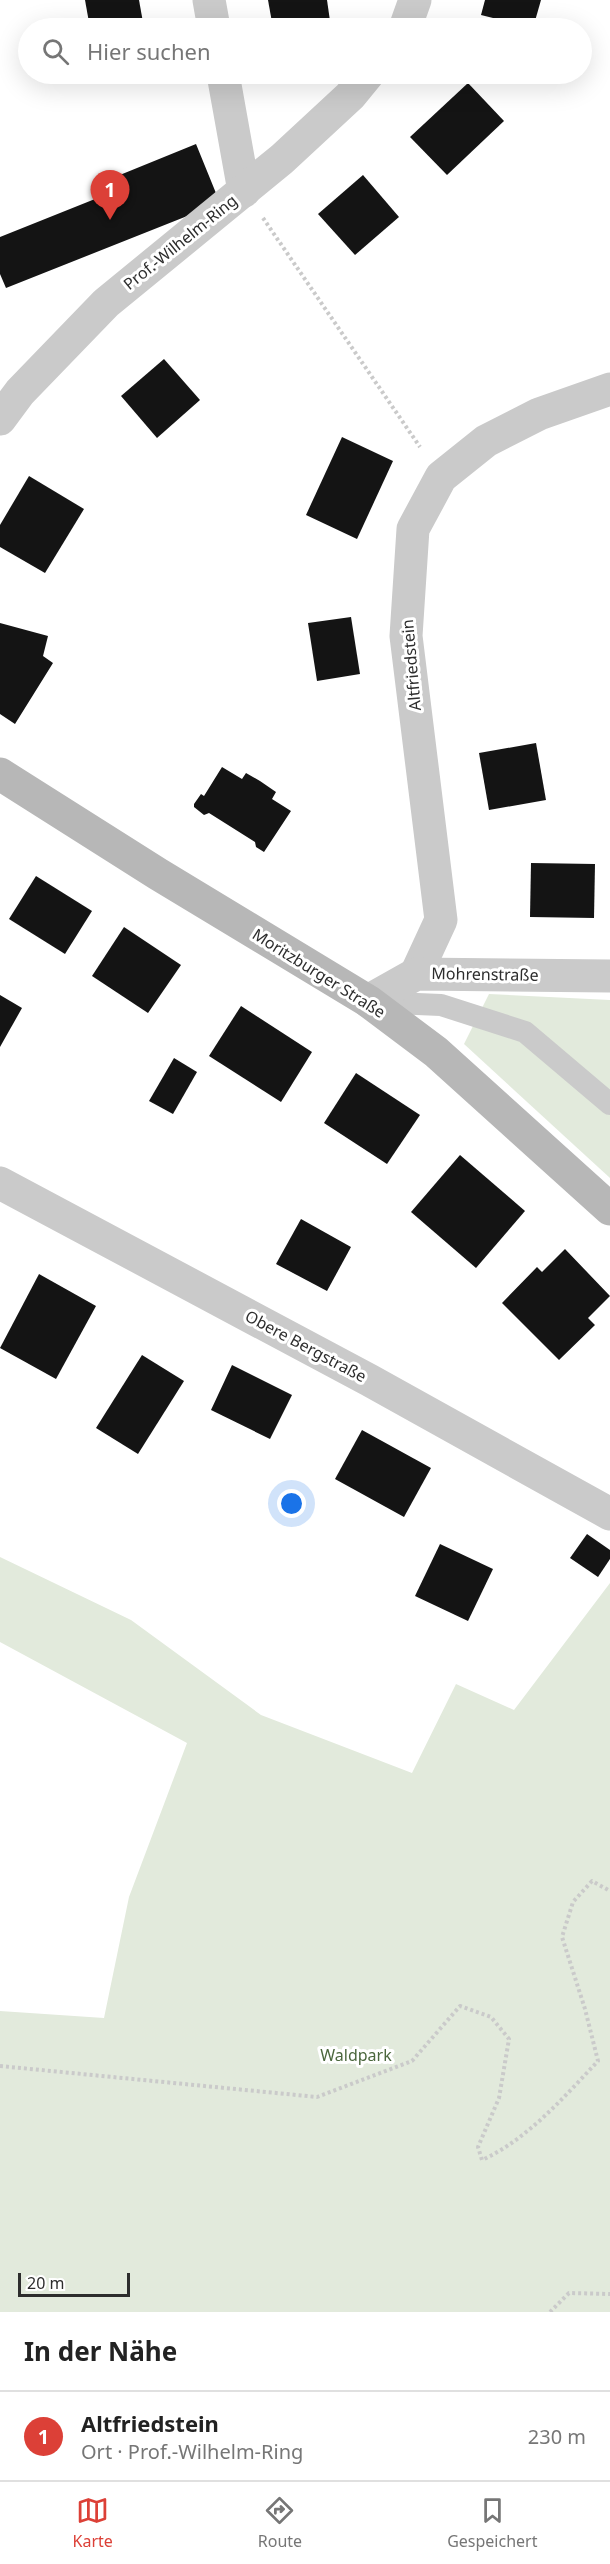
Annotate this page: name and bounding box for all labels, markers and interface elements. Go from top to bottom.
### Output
search box [18,18,592,84]
icon: search [39,35,72,68]
text: Hier suchen [87,36,211,66]
pin: 1 [90,170,130,220]
street label: Prof.-Wilhelm-Ring [119,189,241,295]
street label: Altfriedstein [396,618,426,712]
street label: Moritzburger Straße [248,923,390,1023]
street label: Mohrenstraße [431,962,539,986]
street label: Obere Bergstraße [242,1305,370,1387]
your location [277,1489,306,1518]
park label: Waldpark [320,2044,392,2066]
scale bar [18,2270,130,2298]
text: 20 m [27,2272,64,2294]
text: In der Nähe [24,2333,177,2369]
text: Altfriedstein [81,2408,219,2438]
text: 1 [38,2423,49,2450]
text: 230 m [528,2423,586,2450]
text: Ort · Prof.-Wilhelm-Ring [81,2438,303,2465]
tab: Karte [73,2494,113,2552]
tab: Route [258,2494,302,2552]
tab: Gespeichert [447,2494,537,2552]

